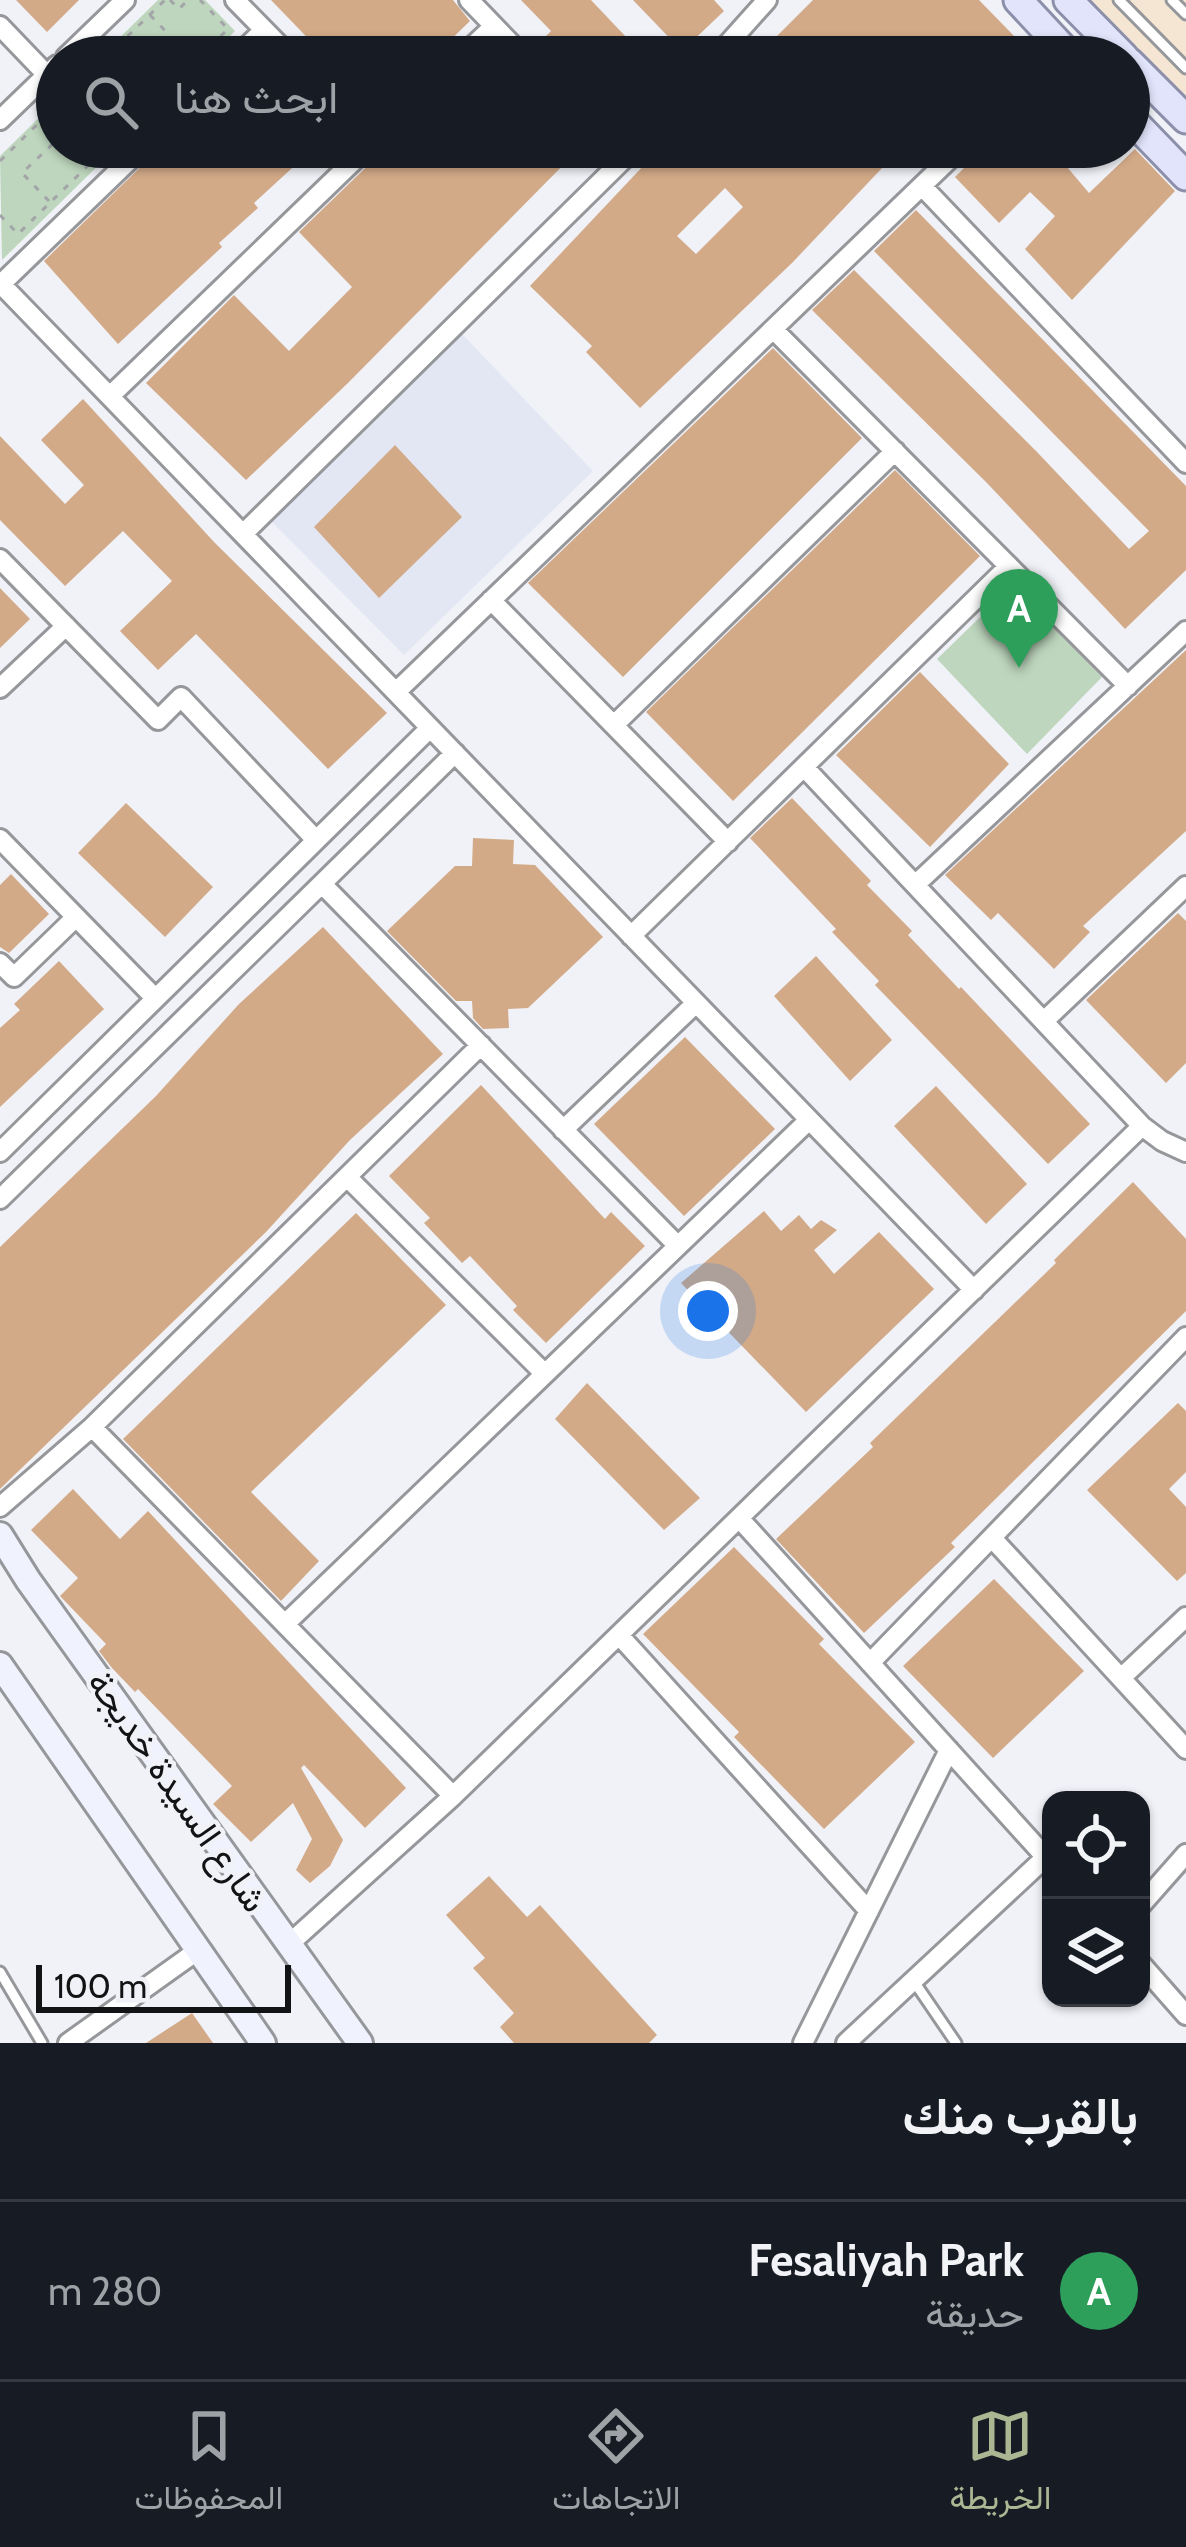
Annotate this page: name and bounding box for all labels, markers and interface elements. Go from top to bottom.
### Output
search box [36,36,1150,168]
icon: search [78,69,144,135]
text: ابحث هنا [174,70,339,124]
pin: A [980,569,1058,668]
your location [678,1281,738,1341]
street label: شارع السيدة خديجة [76,1662,278,1922]
map controls [1042,1791,1150,2007]
button: locate [1042,1791,1150,1899]
button: layers [1042,1899,1150,2007]
scale bar [36,1959,291,2012]
text: 100 m [54,1966,147,2006]
text: بالقرب منك [903,2085,1138,2147]
text: Fesaliyah Park [748,2233,1024,2287]
text: 280 m [48,2267,162,2315]
text: A [1087,2267,1111,2315]
text: حديقة [925,2289,1024,2337]
tab: المحفوظات [135,2403,283,2527]
tab: الاتجاهات [552,2403,680,2527]
tab: الخريطة [949,2403,1051,2527]

